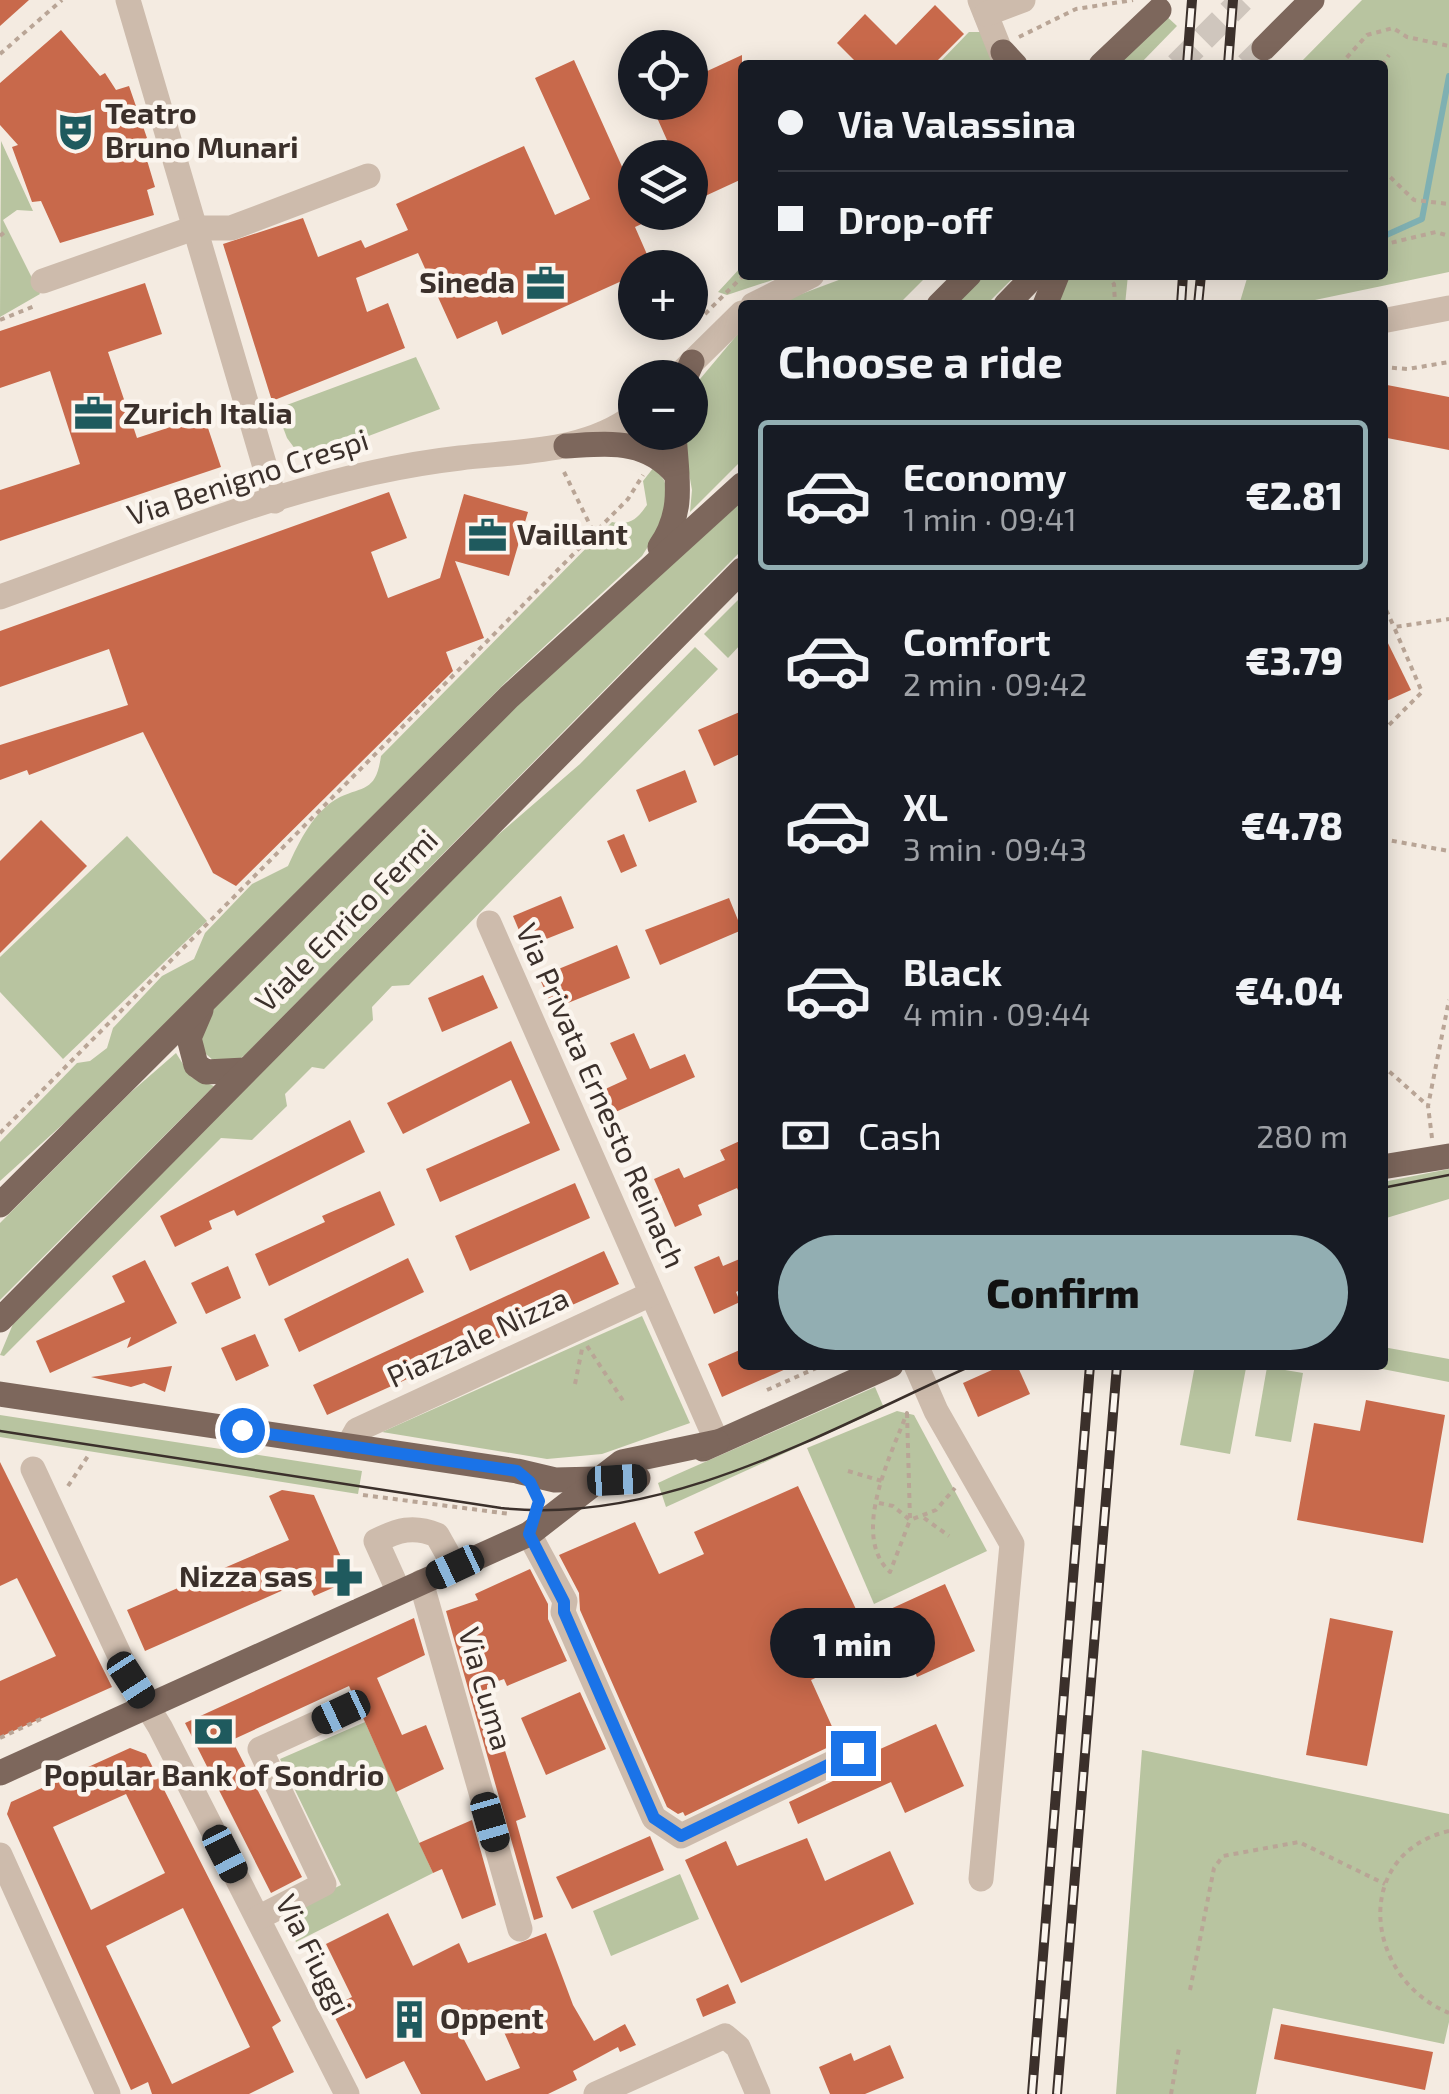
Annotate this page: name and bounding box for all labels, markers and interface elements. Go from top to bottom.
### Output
map controls [618,30,708,450]
button: locate [618,30,708,120]
place label: Teatro Bruno Munari [105,94,298,164]
text: Via Valassina [838,100,1076,146]
theatre icon: Teatro Bruno Munari [54,110,96,152]
button: layers [618,140,708,230]
text: Drop-off [838,196,992,242]
button: + [618,250,708,340]
office icon: Sineda [524,262,566,304]
place label: Sineda [419,263,515,299]
text: Choose a ride [778,333,1063,387]
button: − [618,360,708,450]
office icon: Zurich Italia [72,393,114,435]
place label: Zurich Italia [123,394,293,430]
street label: Via Benigno Crespi [122,420,372,532]
icon: car [783,450,873,540]
text: Economy [903,453,1067,499]
text: €2.81 [1245,472,1343,518]
text: 1 min · 09:41 [903,499,1077,537]
office icon: Vaillant [466,514,508,556]
place label: Vaillant [517,515,628,551]
icon: car [783,615,873,705]
text: Comfort [903,618,1051,664]
text: €3.79 [1245,637,1343,683]
text: 2 min · 09:42 [903,664,1087,702]
icon: car [783,780,873,870]
text: XL [903,783,948,829]
text: €4.78 [1241,802,1343,848]
street label: Viale Enrico Fermi [247,821,444,1018]
text: 3 min · 09:43 [903,829,1087,867]
street label: Via Privata Ernesto Reinach [509,917,694,1273]
icon: car [783,945,873,1035]
text: Black [903,948,1002,994]
text: €4.04 [1235,967,1343,1013]
text: 4 min · 09:44 [903,994,1091,1032]
icon: cash [778,1108,833,1163]
text: Cash [858,1112,942,1158]
text: 280 m [1256,1116,1348,1154]
button: Confirm [778,1235,1348,1350]
street label: Piazzale Nizza [381,1278,574,1394]
route start [220,1408,265,1453]
car [586,1463,648,1497]
car [421,1541,489,1593]
pharmacy icon: Nizza sas [322,1556,364,1598]
place label: Nizza sas [179,1557,313,1593]
callout: 1 min [770,1608,936,1678]
street label: Via Cuma [452,1623,522,1754]
text: 1 min [813,1624,892,1662]
car [102,1647,160,1713]
car [307,1686,375,1738]
bank icon: Popular Bank of Sondrio [193,1711,235,1753]
route end [831,1731,876,1776]
place label: Popular Bank of Sondrio [44,1756,384,1792]
car [467,1789,513,1855]
car [198,1820,252,1888]
street label: Via Fiuggi [269,1888,360,2020]
building icon: Oppent [389,1998,431,2040]
place label: Oppent [440,1999,544,2035]

